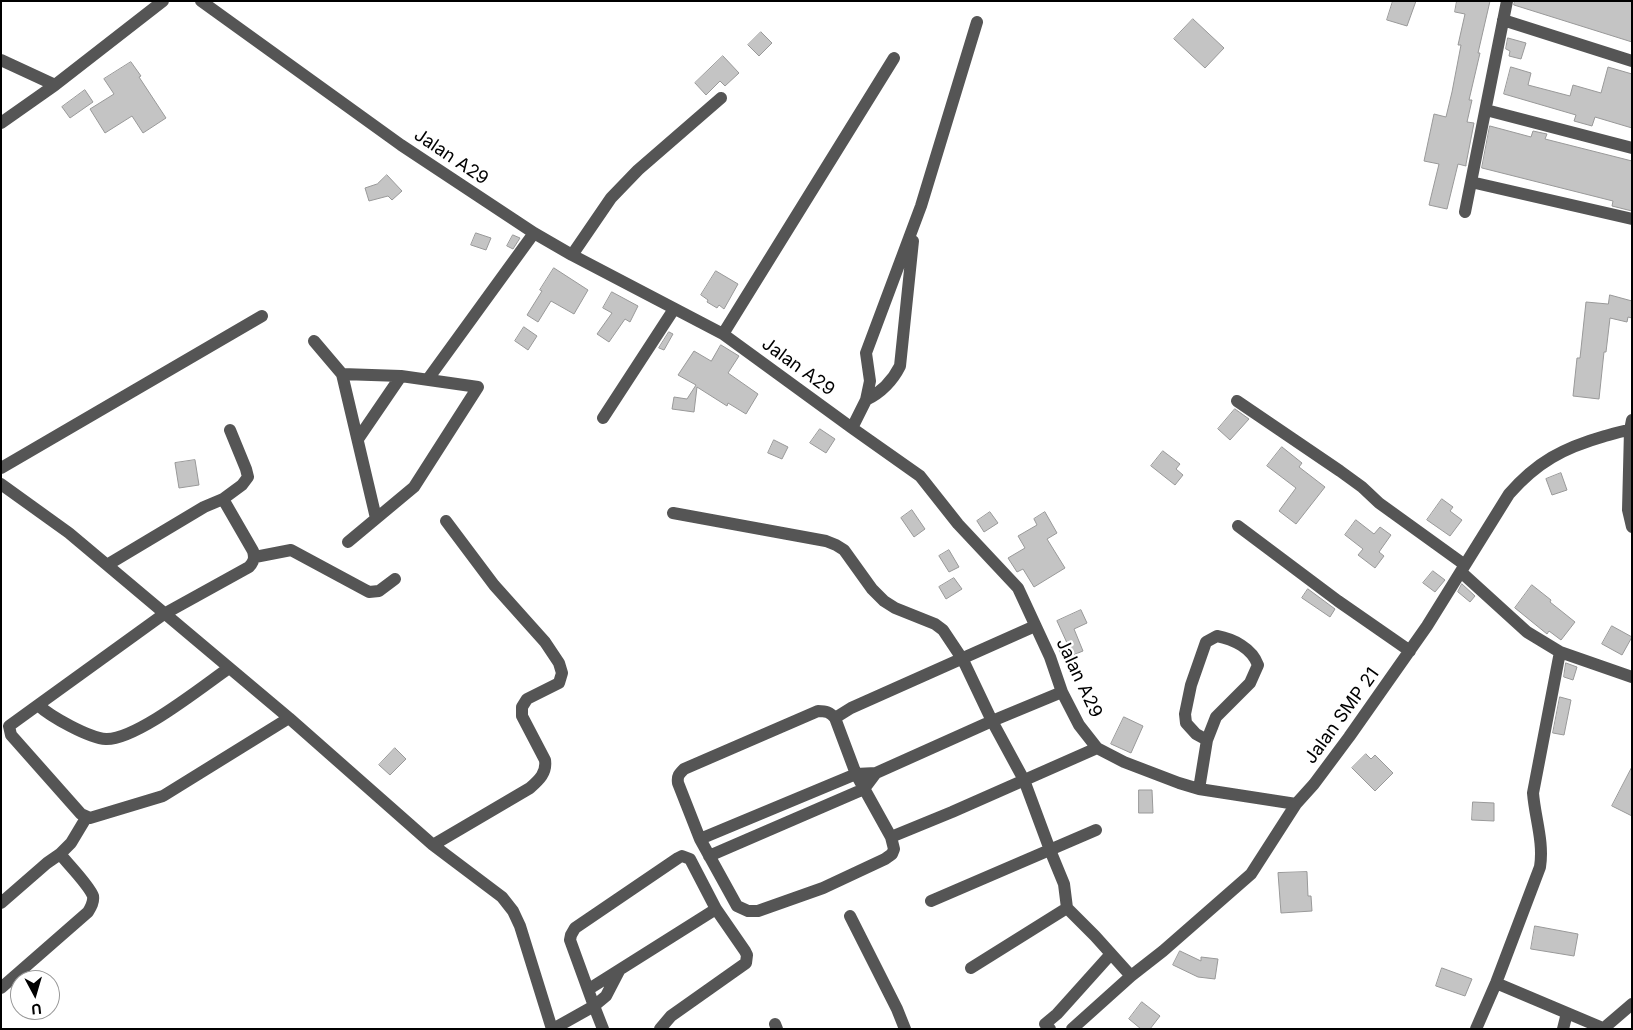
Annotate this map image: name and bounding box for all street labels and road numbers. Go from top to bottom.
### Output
street label: Jalan A29 [410,124,492,190]
street label: Jalan A29 [757,333,839,401]
street label: Jalan A29 [1051,635,1107,721]
street label: Jalan SMP 21 [1300,664,1384,768]

